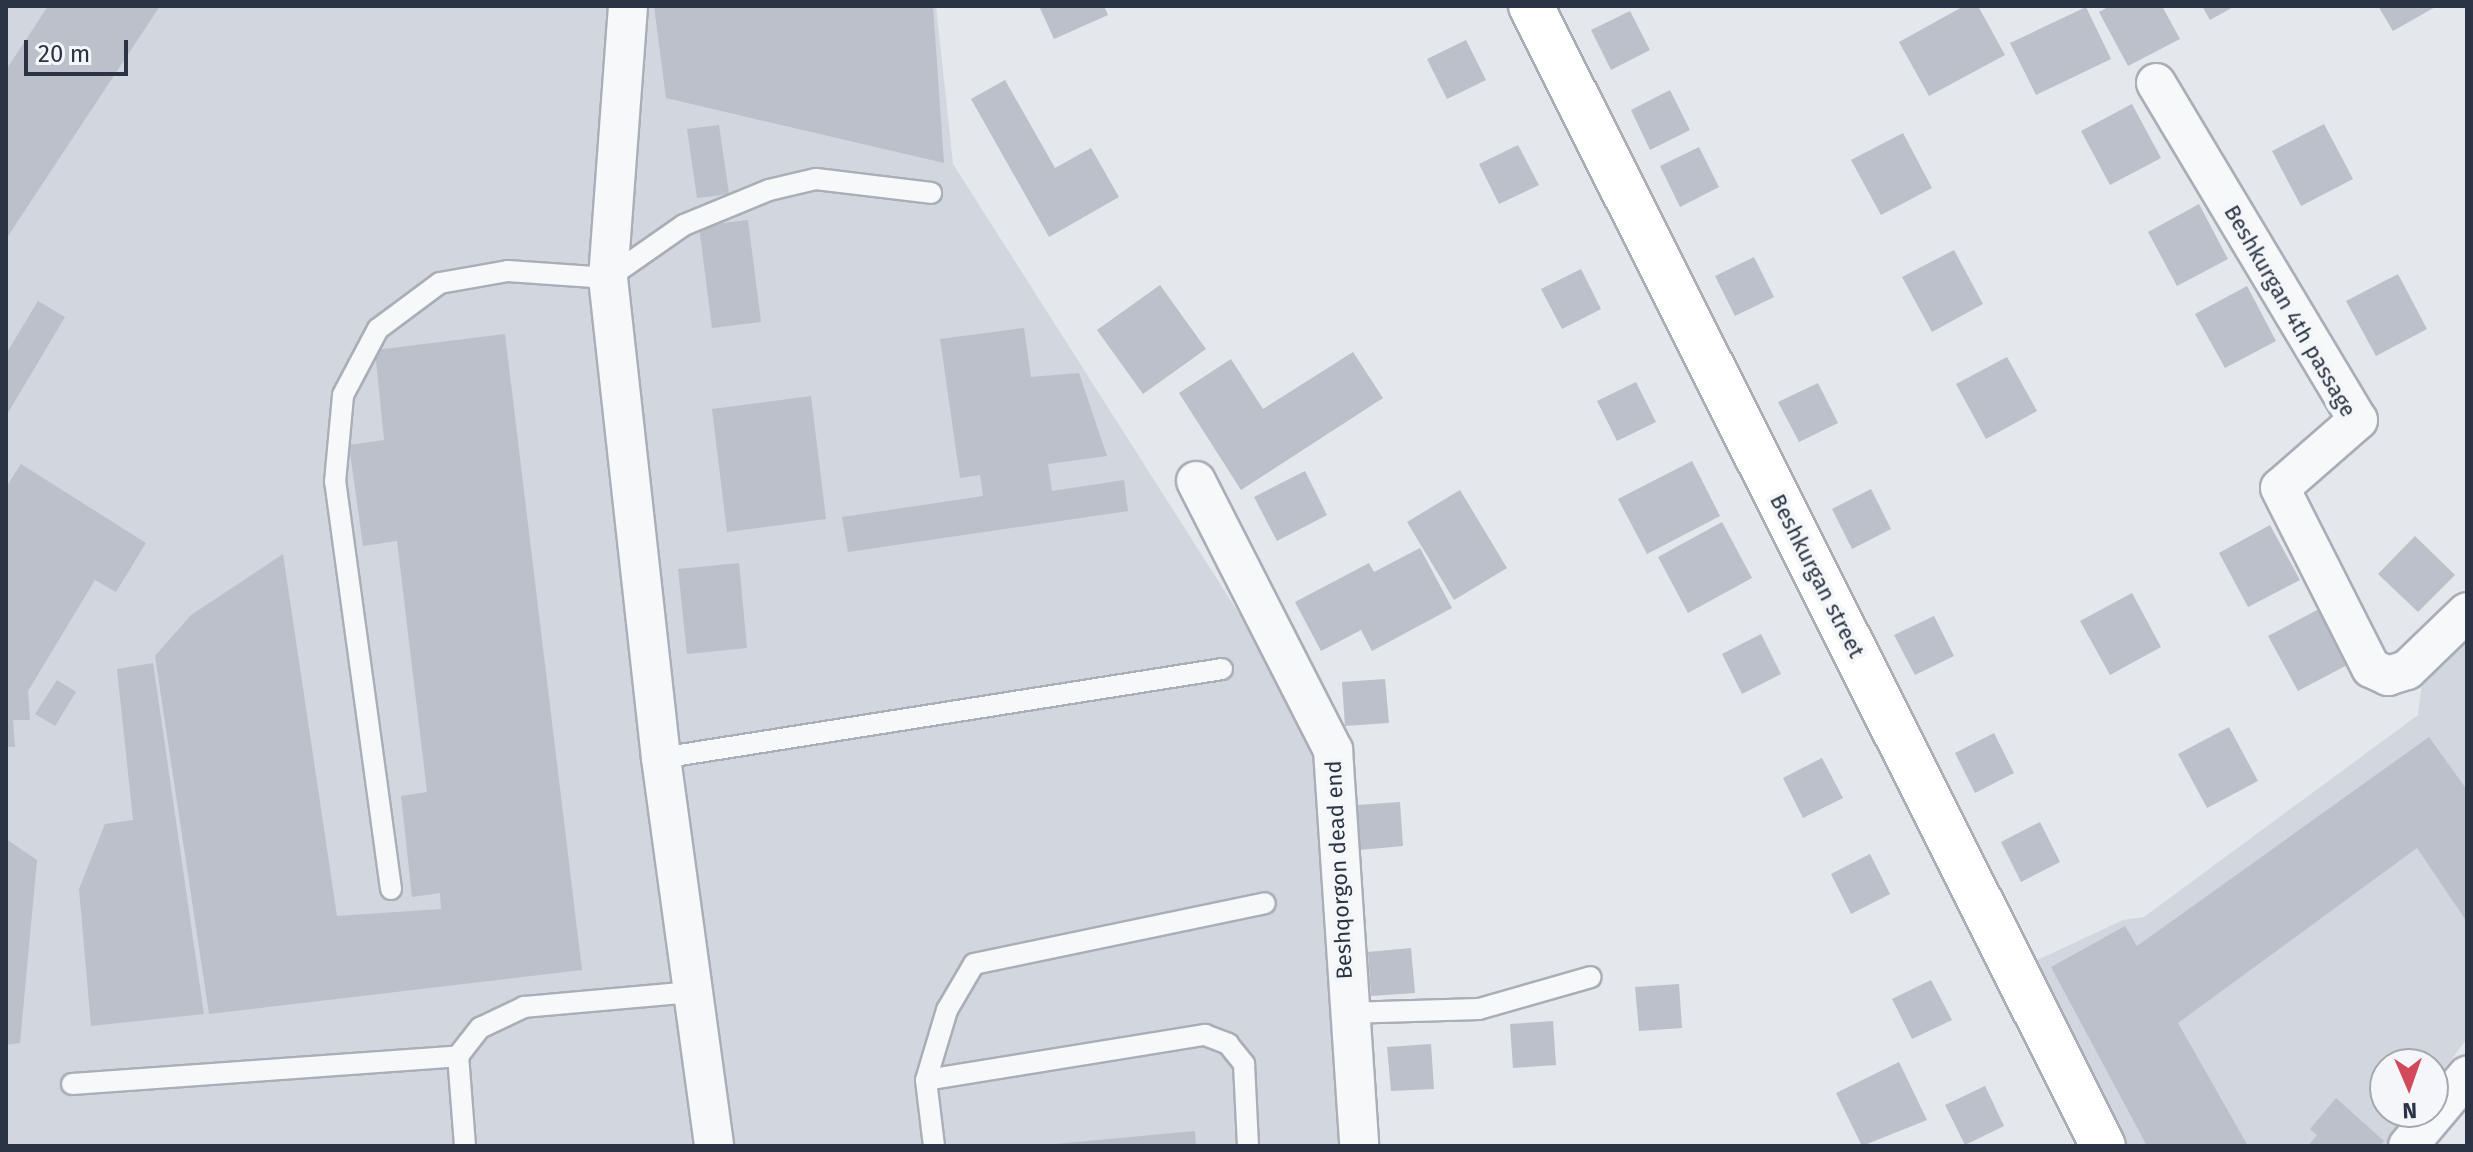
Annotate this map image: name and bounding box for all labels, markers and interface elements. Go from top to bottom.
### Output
scale bar [28,24,132,74]
text: 20 m [38,40,90,68]
street label: Beshkurgan 4th passage [2219,200,2361,422]
street label: Beshkurgan street [1764,490,1870,662]
street label: Beshqorgon dead end [1320,760,1358,980]
north arrow [2369,1048,2449,1128]
text: N [2402,1097,2418,1124]

